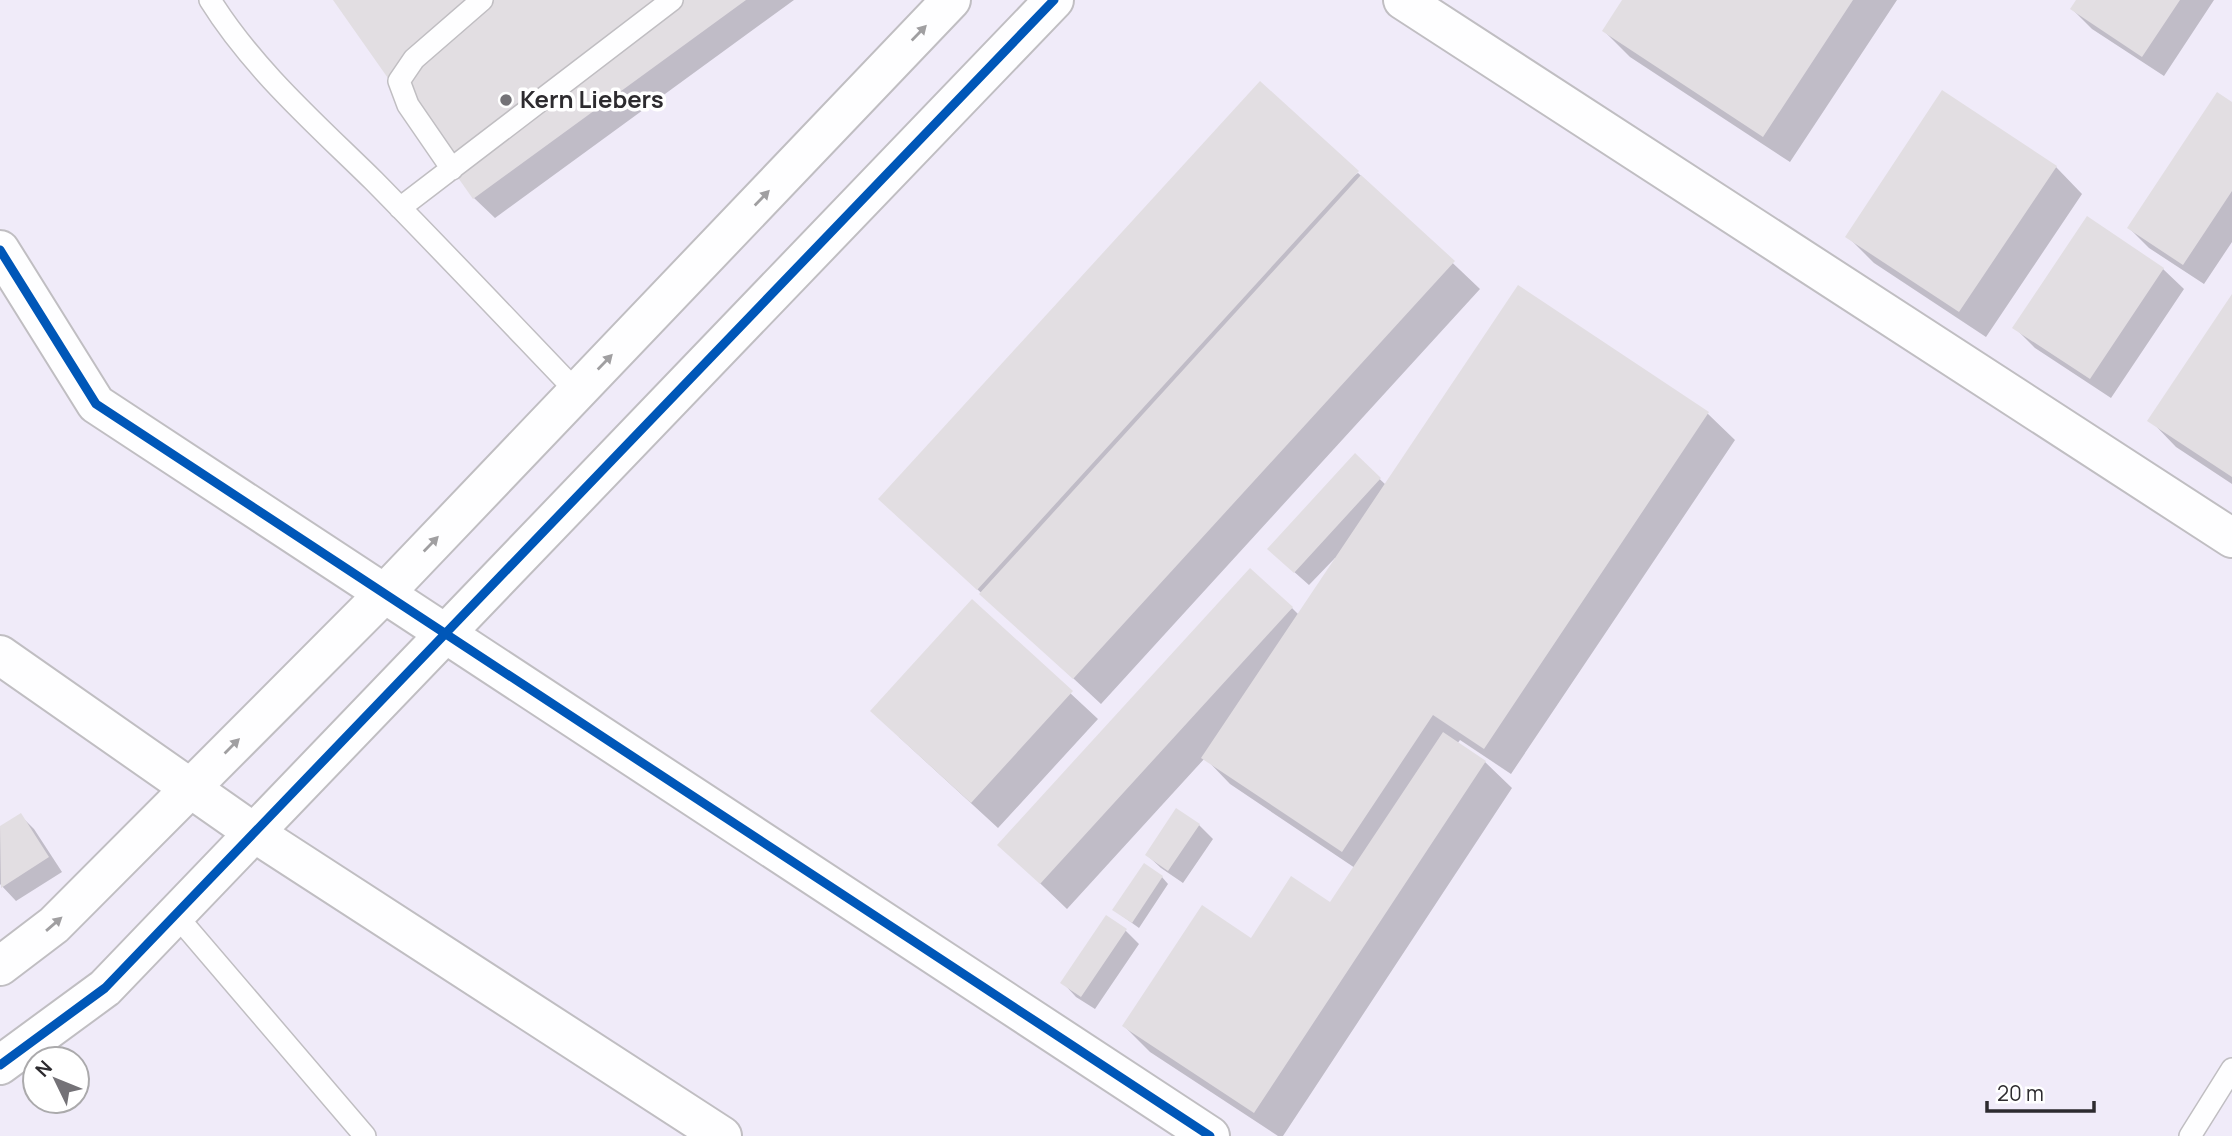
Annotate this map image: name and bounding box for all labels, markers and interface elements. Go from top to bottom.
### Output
one-way arrow [911,25,927,42]
place label: Kern Liebers [520,82,664,115]
marker: Kern Liebers [498,92,514,108]
one-way arrow [754,189,771,206]
one-way arrow [597,354,613,371]
one-way arrow [423,535,439,553]
one-way arrow [224,738,240,754]
one-way arrow [45,917,62,932]
north arrow [21,1045,91,1115]
text: N [29,1055,58,1082]
scale bar [1987,1070,2094,1114]
text: 20 m [1997,1079,2044,1107]

